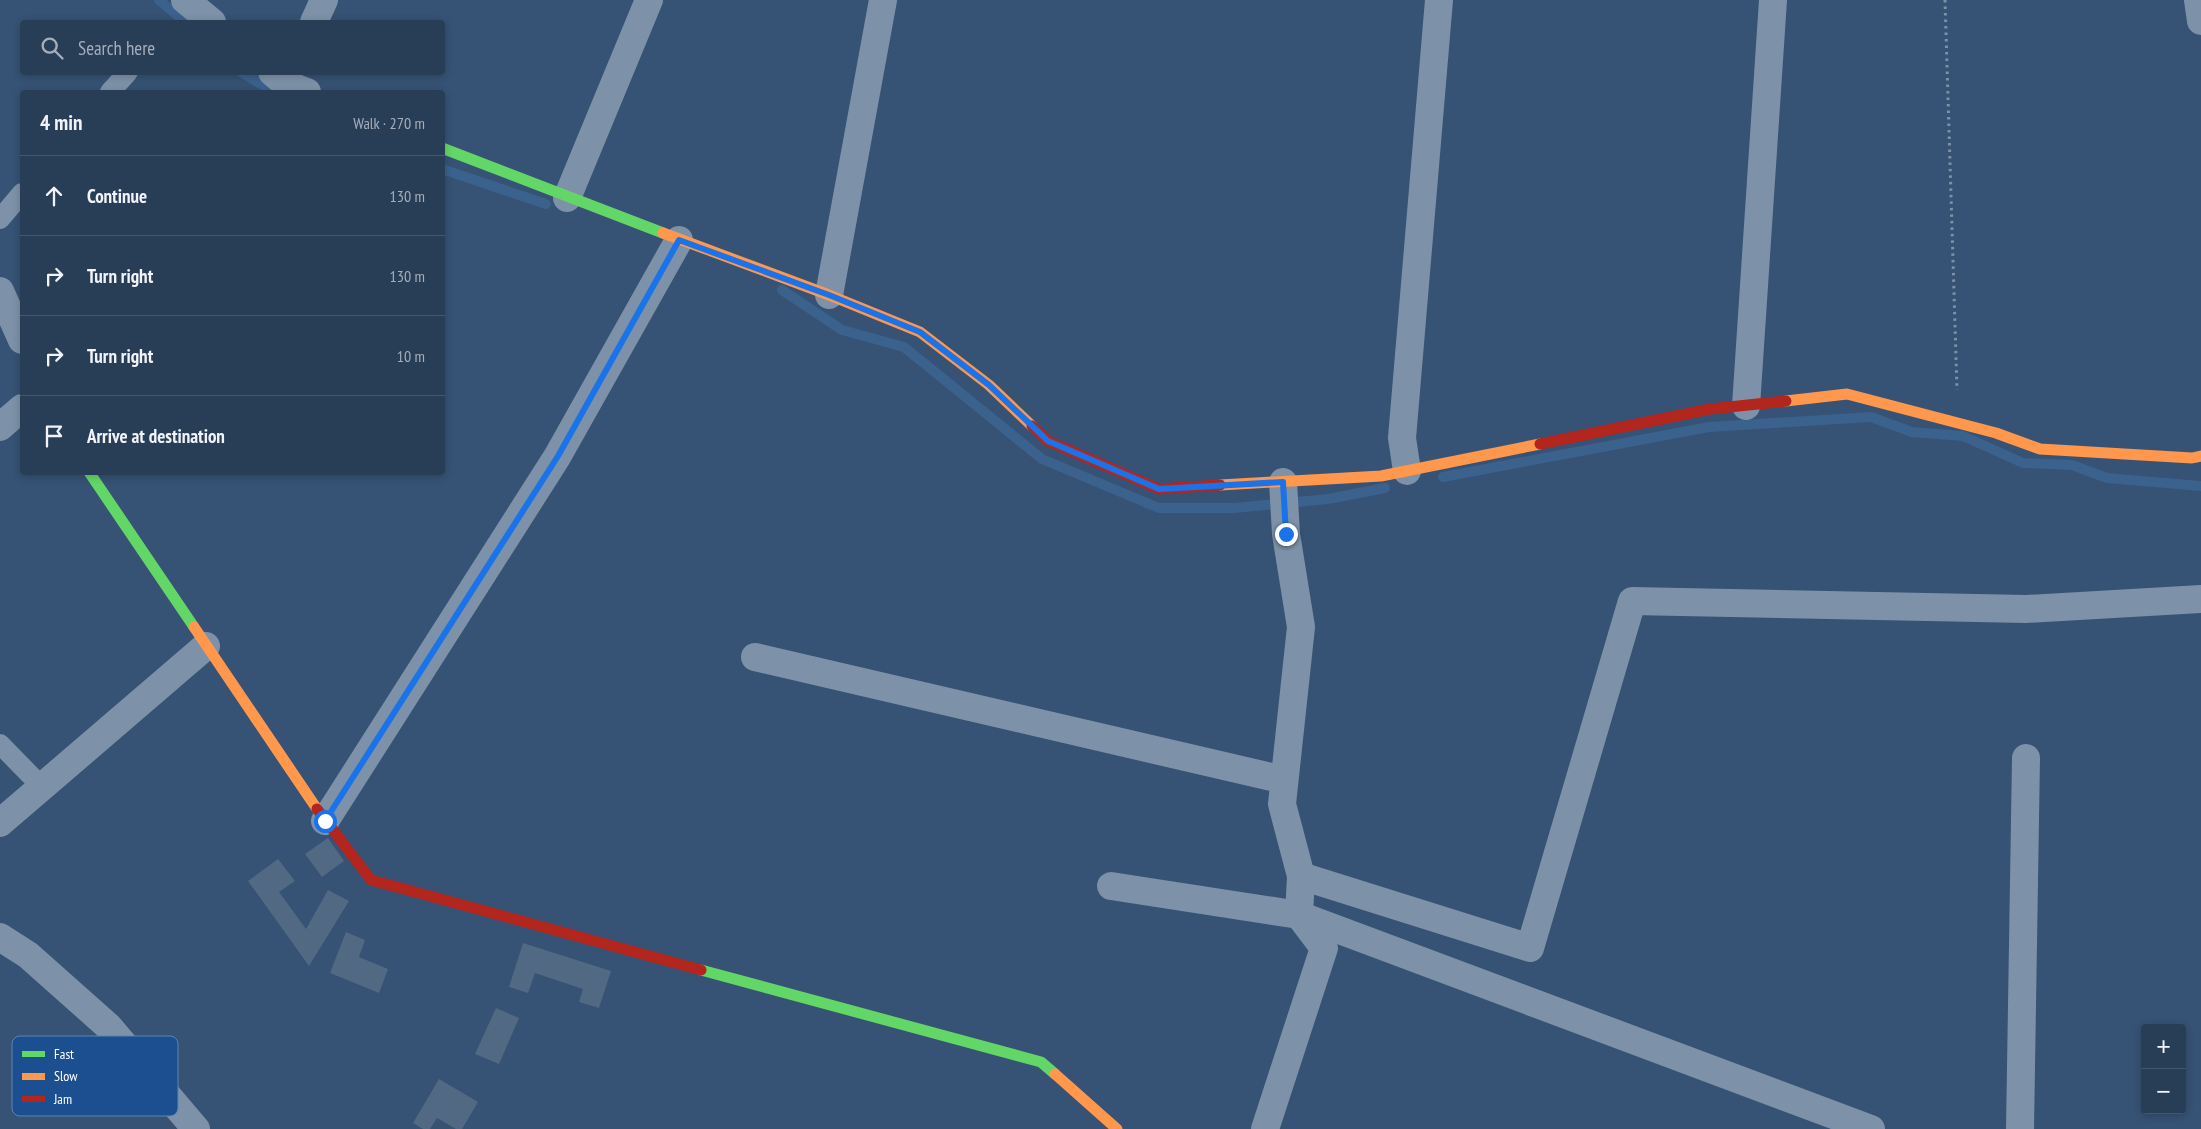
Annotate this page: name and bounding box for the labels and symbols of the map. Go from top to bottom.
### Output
route end [1275,523,1298,546]
route start [314,810,337,833]
legend [12,1036,178,1116]
text: Fast [54,1045,74,1063]
text: Slow [54,1067,78,1085]
text: Jam [53,1090,72,1108]

